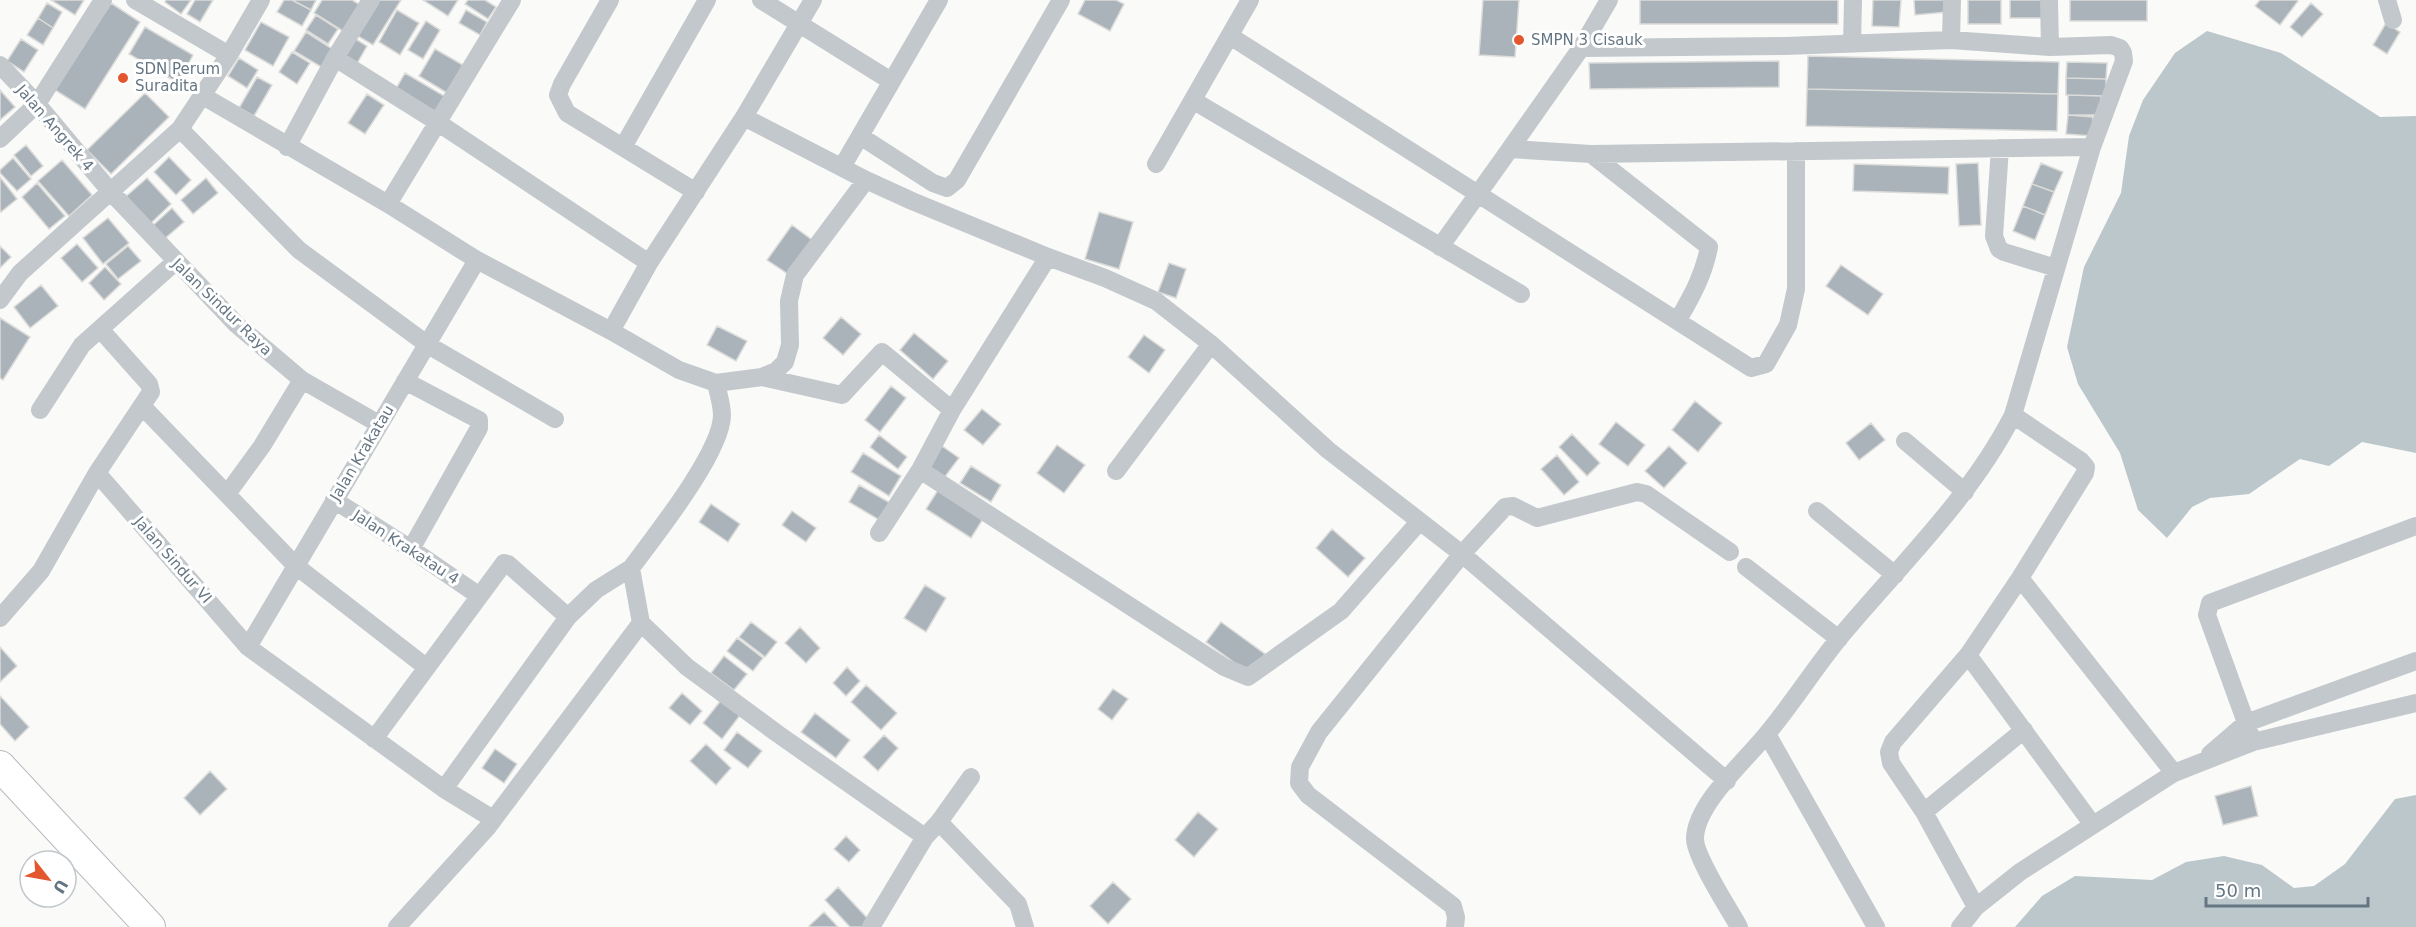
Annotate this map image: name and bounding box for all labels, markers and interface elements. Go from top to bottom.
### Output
place label: SMPN 3 Cisauk [1531,31,1643,49]
marker: SMPN 3 Cisauk [1512,33,1526,47]
place label: SDN Perum Suradita [135,60,220,95]
marker: SDN Perum Suradita [116,71,130,85]
street label: Jalan Angrek 4 [12,80,97,175]
street label: Jalan Sindur Raya [168,254,276,359]
street label: Jalan Krakatau [326,402,398,505]
street label: Jalan Krakatau 4 [349,505,462,588]
street label: Jalan Sindur VI [130,512,216,607]
north arrow [18,849,78,909]
scale bar [2206,870,2368,908]
text: U [49,876,72,897]
text: 50 m [2215,880,2261,901]

